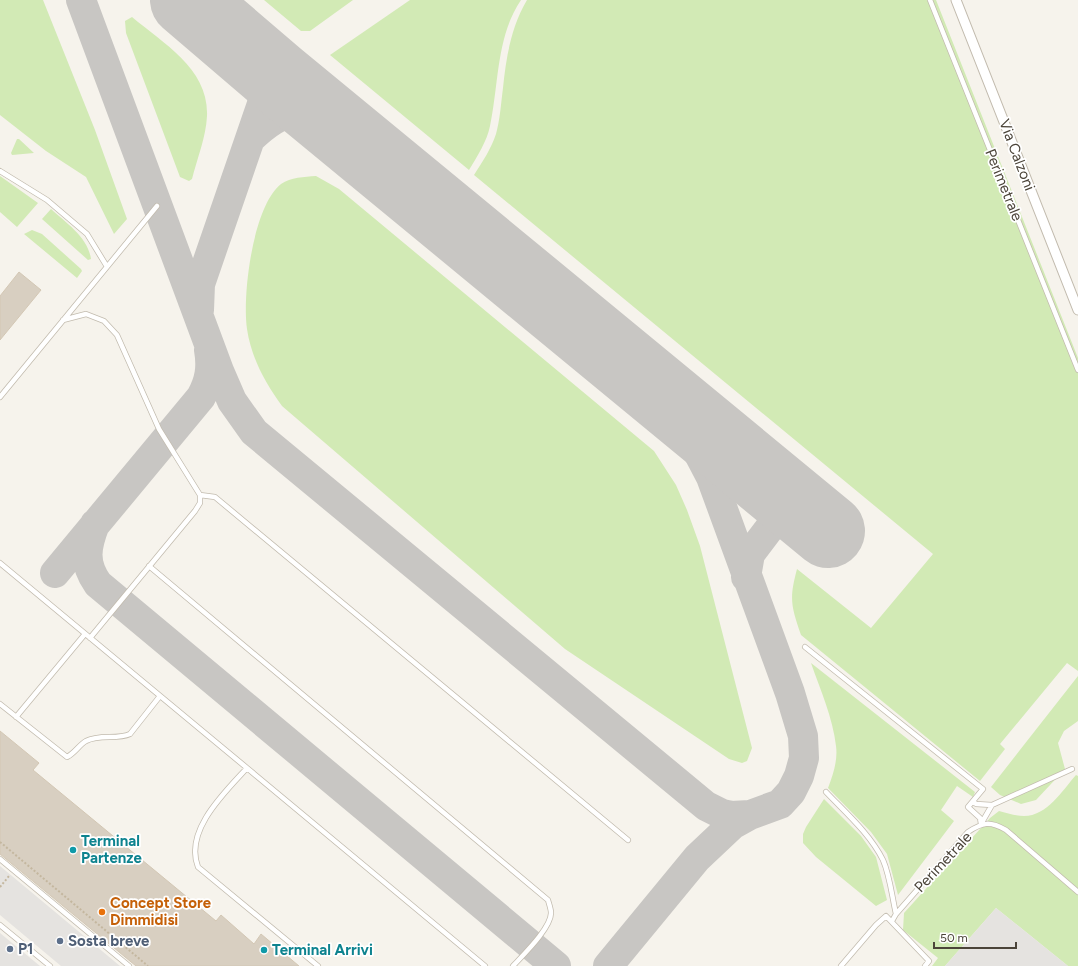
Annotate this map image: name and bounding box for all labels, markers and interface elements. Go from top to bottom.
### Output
street label: Via Calzoni [995,117,1039,193]
street label: Perimetrale [981,146,1027,224]
street label: Perimetrale [910,828,976,896]
place label: Terminal Partenze [81,832,142,867]
marker: Terminal Partenze [68,845,78,855]
place label: Concept Store Dimmidisi [110,894,212,929]
marker: Concept Store Dimmidisi [97,907,107,917]
scale bar [934,924,1016,950]
text: 50 m [940,931,968,945]
place label: Sosta breve [68,932,150,950]
marker: Sosta breve [55,936,65,946]
place label: P1 [18,940,33,958]
place label: Terminal Arrivi [272,941,373,959]
marker: P1 [5,944,15,954]
marker: Terminal Arrivi [259,945,269,955]

